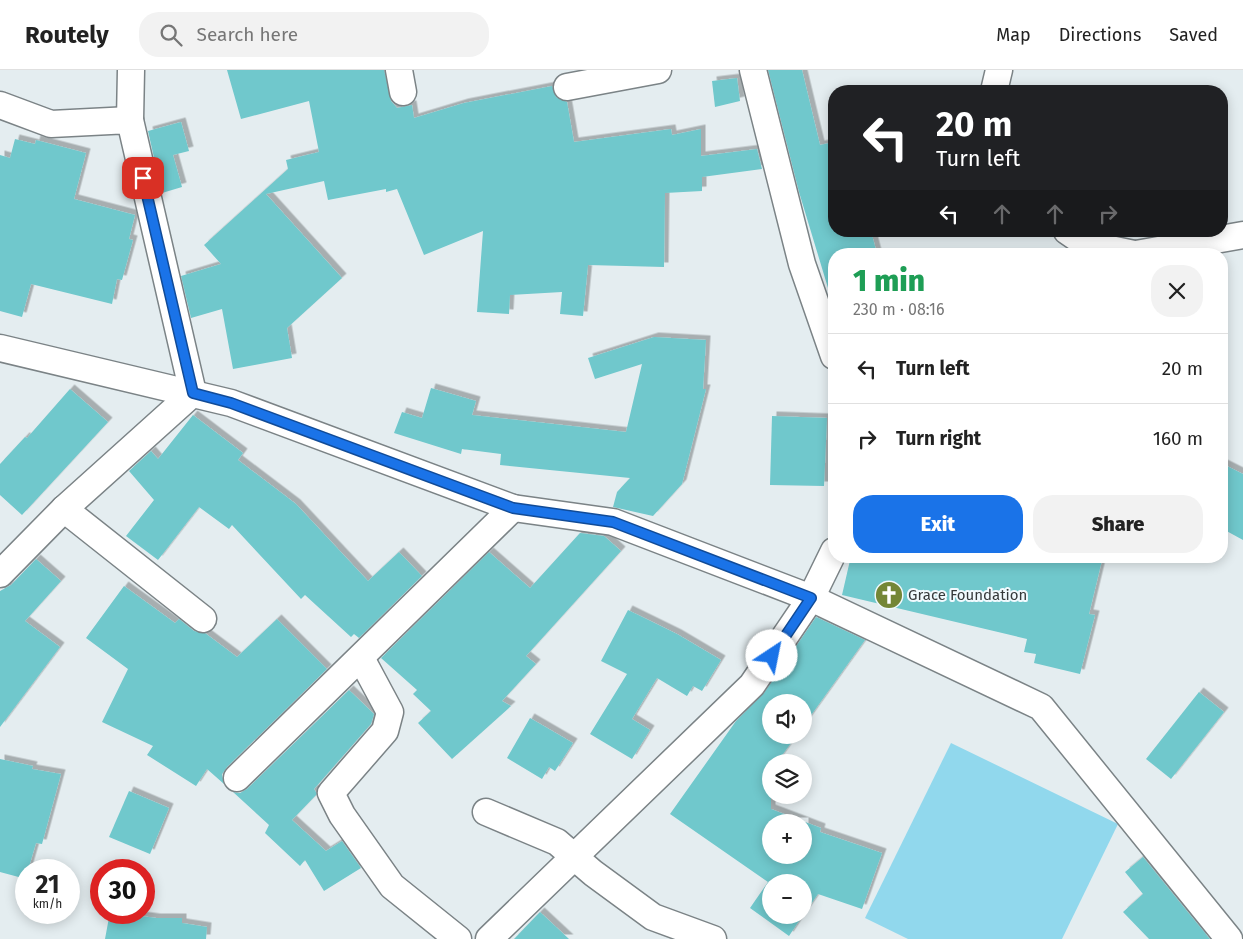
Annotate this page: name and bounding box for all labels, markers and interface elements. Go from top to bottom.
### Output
search box [139,12,489,57]
text: Routely [25,21,109,49]
icon: search [157,21,185,49]
text: Search here [197,23,298,46]
text: Map [996,24,1031,46]
text: Directions [1059,24,1141,46]
text: Saved [1169,24,1218,46]
text: 20 m [936,103,1012,145]
icon: left [853,105,918,170]
text: Turn left [936,145,1020,172]
pin [122,157,164,199]
icon: arrive [129,164,157,192]
icon: left [935,200,963,228]
icon: ahead [988,200,1016,228]
icon: ahead [1041,200,1069,228]
icon: right [1094,200,1122,228]
text: 1 min [853,263,925,299]
button: close [1151,265,1203,317]
text: 230 m · 08:16 [853,300,944,319]
icon: left [853,355,881,383]
text: Turn left [896,357,970,380]
text: 20 m [1162,357,1203,380]
icon: right [853,425,881,453]
text: Turn right [896,427,981,450]
text: 160 m [1153,427,1203,450]
button: Exit [853,495,1023,553]
button: Share [1033,495,1203,553]
church icon: Grace Foundation [874,580,904,610]
place label: Grace Foundation [908,586,1027,604]
position arrow [745,629,797,681]
map controls [762,694,812,924]
button: sound [762,694,812,744]
button: layers [762,754,812,804]
button: + [762,814,812,864]
speed limit sign: 30 [90,859,155,924]
text: 21 [36,870,59,900]
button: − [762,874,812,924]
text: km/h [33,897,62,911]

